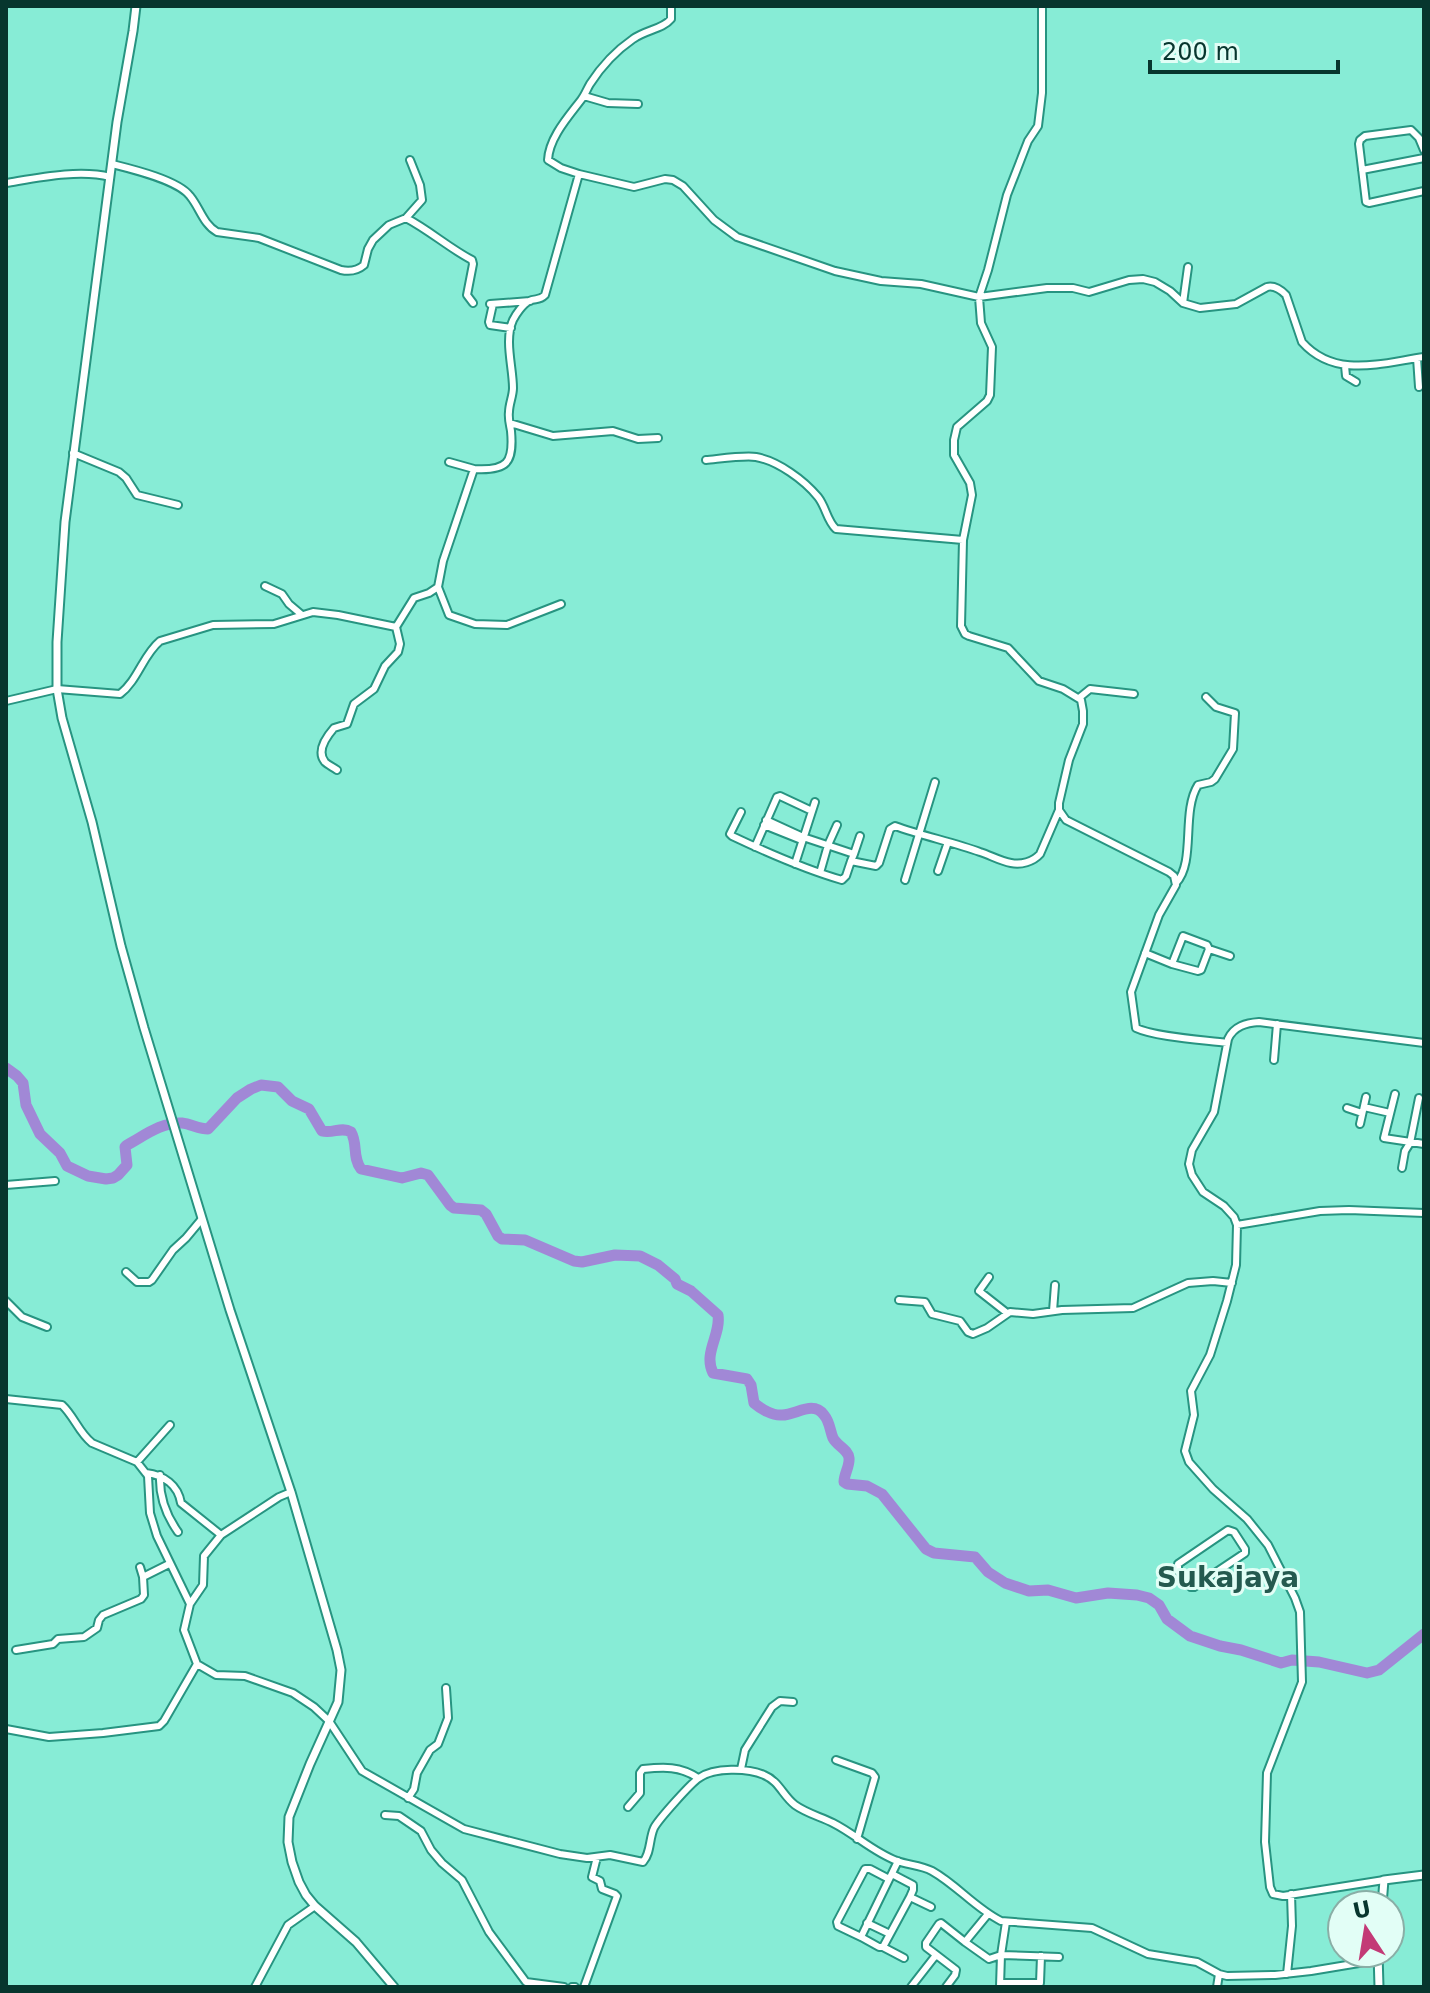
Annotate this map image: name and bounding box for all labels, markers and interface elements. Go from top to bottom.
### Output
scale bar [1150,24,1338,74]
text: 200 m [1162,38,1239,66]
district label: Sukajaya [1157,1561,1299,1594]
north arrow [1326,1889,1406,1969]
text: U [1351,1896,1373,1924]

